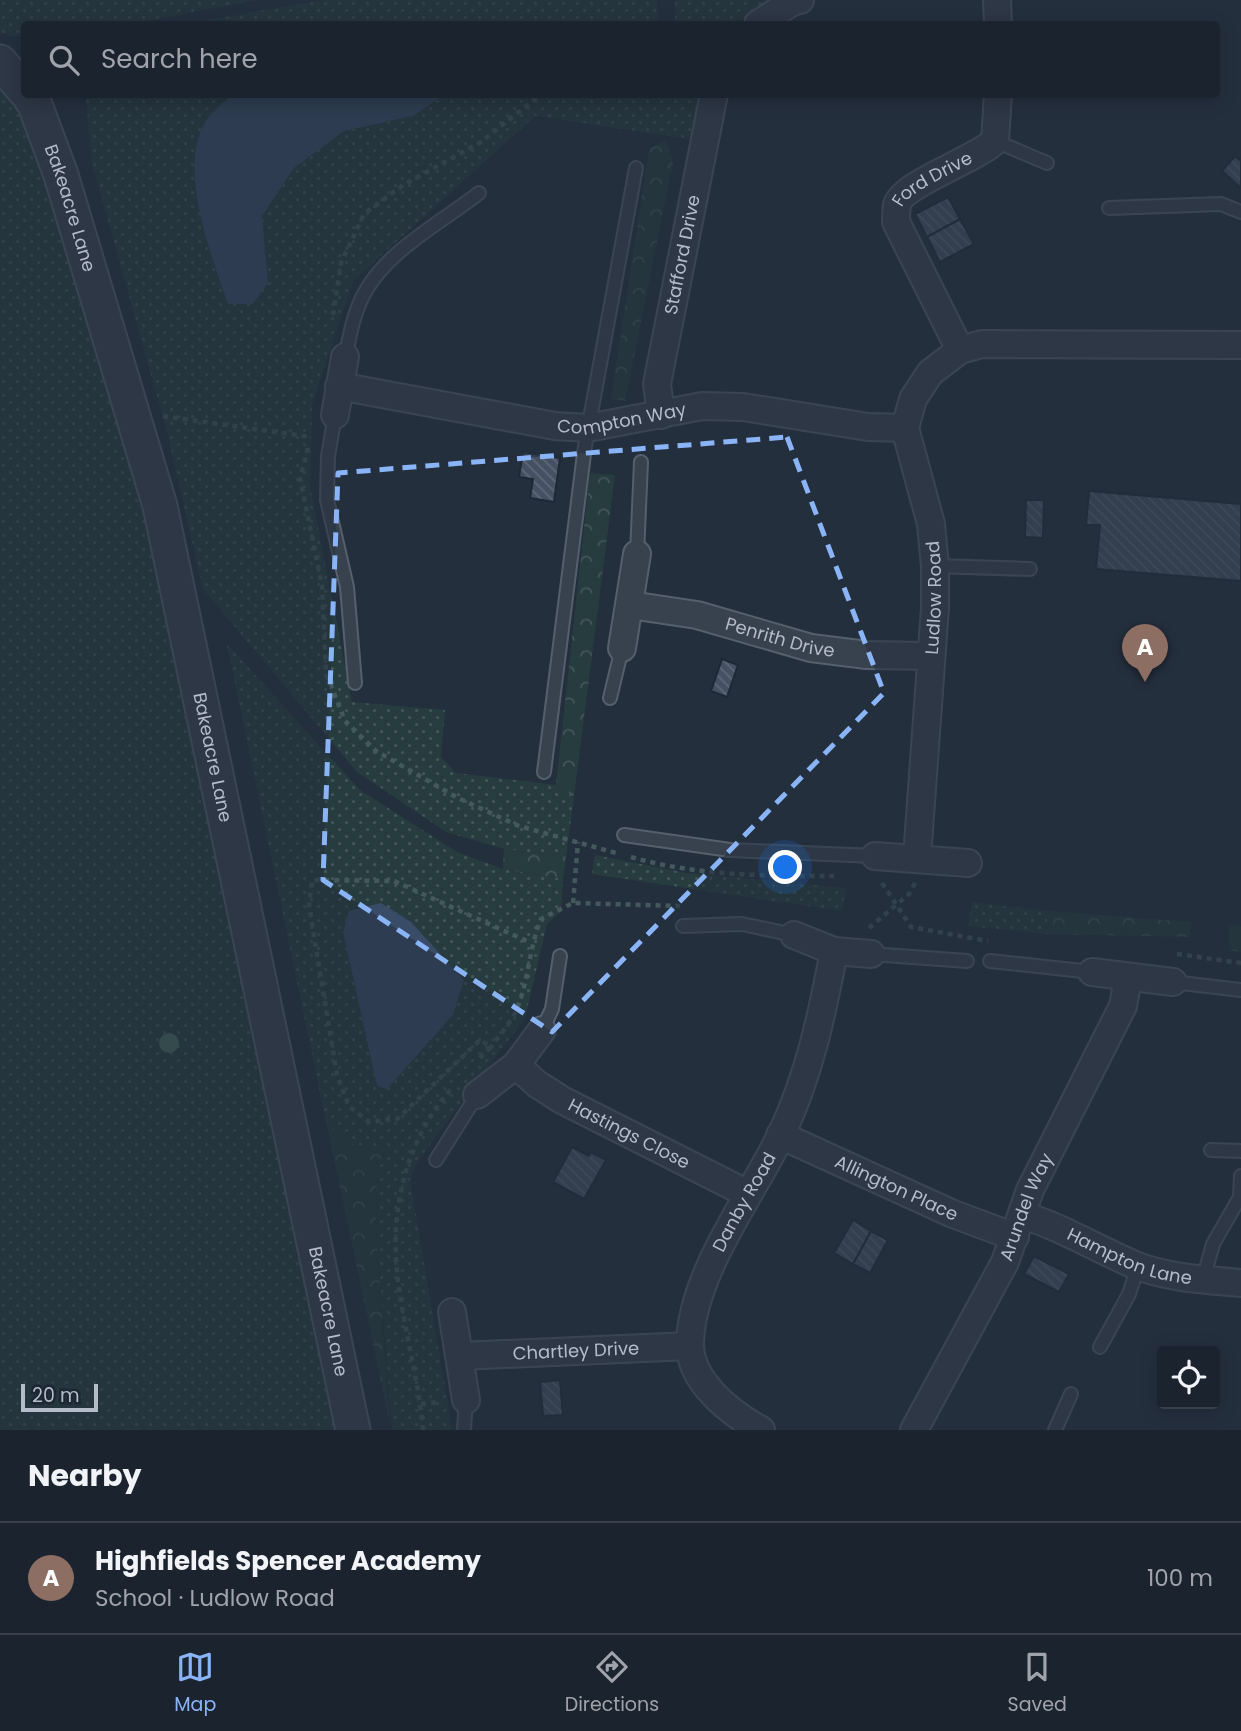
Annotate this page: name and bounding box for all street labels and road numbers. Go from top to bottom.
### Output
street label: Bakeacre Lane [39,141,102,275]
street label: Ford Drive [885,145,977,211]
street label: Stafford Drive [658,193,706,317]
street label: Compton Way [556,396,688,441]
street label: Ludlow Road [919,540,947,655]
street label: Penrith Drive [723,611,836,663]
street label: Bakeacre Lane [187,690,239,825]
street label: Hastings Close [564,1092,694,1175]
street label: Danby Road [706,1148,782,1256]
street label: Allington Place [831,1149,962,1227]
street label: Arundel Way [993,1149,1059,1264]
street label: Hampton Lane [1063,1222,1194,1290]
street label: Bakeacre Lane [303,1244,354,1379]
street label: Chartley Drive [512,1335,640,1366]

